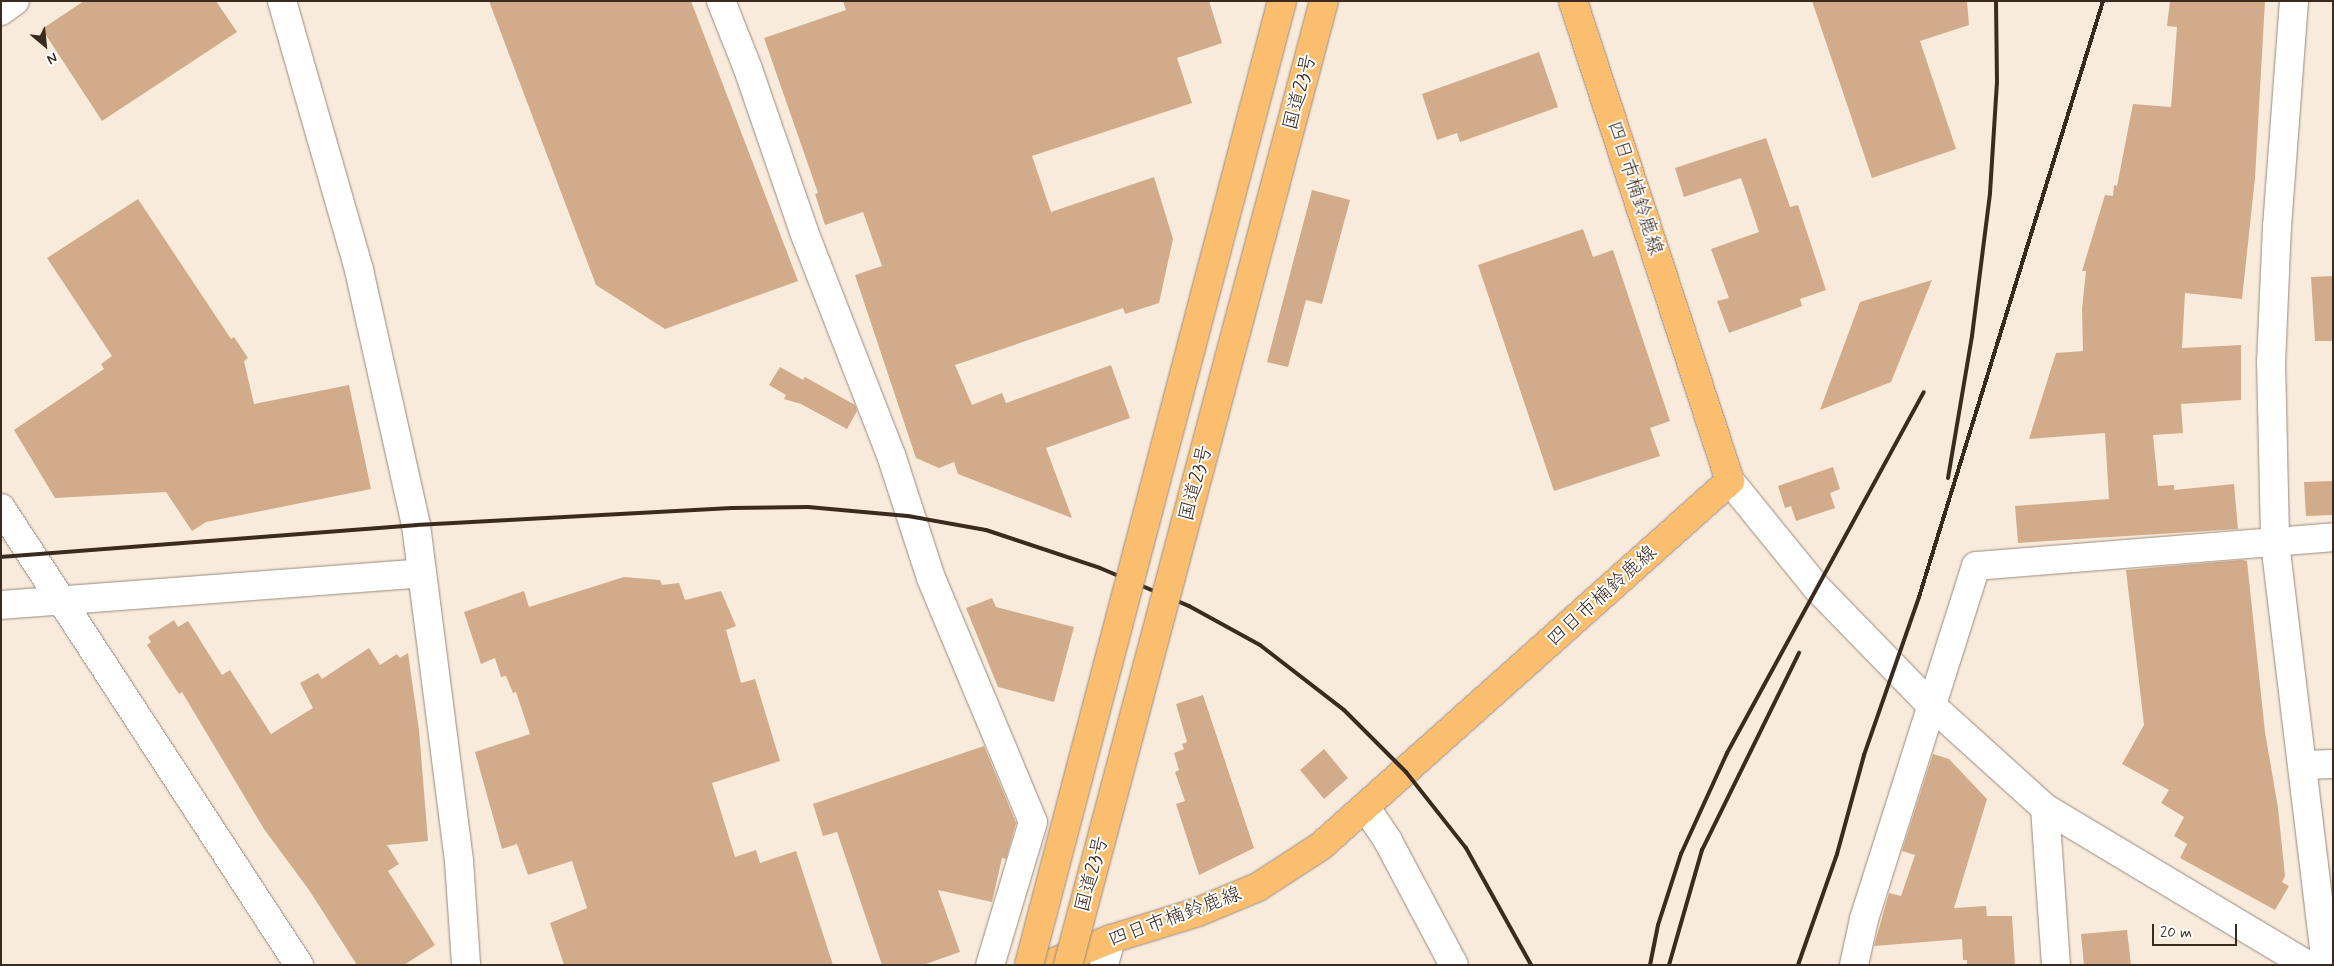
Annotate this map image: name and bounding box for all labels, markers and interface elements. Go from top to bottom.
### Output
north arrow [20,20,70,70]
text: N [44,48,60,68]
street label: 国道23号 [1278,51,1322,133]
street label: 四日市楠鈴鹿線 [1602,118,1668,258]
street label: 国道23号 [1174,442,1218,524]
street label: 四日市楠鈴鹿線 [1542,540,1662,652]
street label: 国道23号 [1070,833,1114,915]
street label: 四日市楠鈴鹿線 [1105,882,1245,952]
scale bar [2154,914,2239,946]
text: 20 m [2160,923,2192,943]

